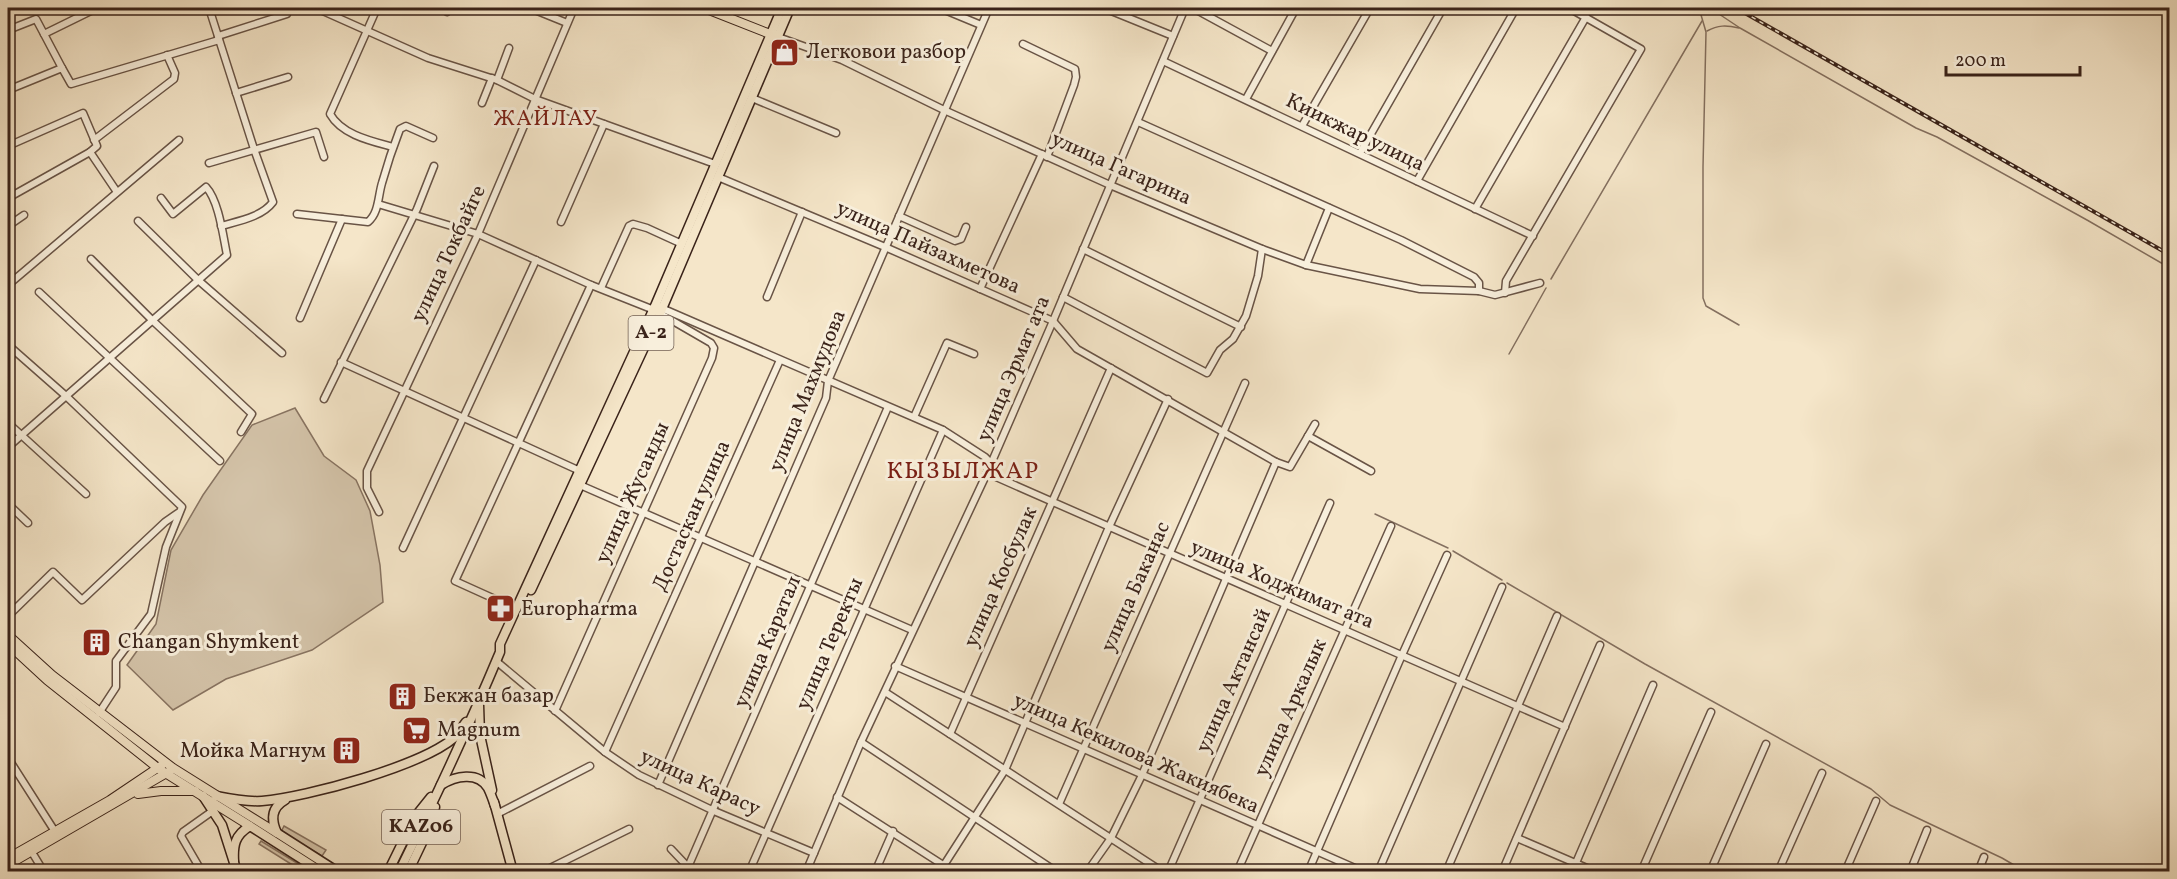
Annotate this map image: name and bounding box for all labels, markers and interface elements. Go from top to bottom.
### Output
shop icon: Легковои разбор [769,36,801,68]
place label: Легковои разбор [806,38,966,67]
scale bar [1946,39,2080,77]
text: 200 m [1955,49,2006,74]
street label: Киикжар улица [1281,87,1429,179]
district label: ЖАЙЛАУ [493,104,599,135]
street label: улица Гагарина [1046,125,1196,213]
street label: улица Токбайге [404,181,494,327]
street label: улица Пайзахметова [831,194,1025,302]
street label: улица Эрмат ата [970,291,1058,447]
street label: улица Махмудова [762,306,854,476]
road number: A-2 [628,316,674,350]
street label: улица Жусанды [589,417,677,568]
street label: Достаскан улица [646,436,738,596]
district label: КЫЗЫЛЖАР [886,455,1040,489]
street label: улица Косбулак [957,502,1045,652]
street label: улица Баканас [1094,517,1178,657]
street label: улица Ходжимат ата [1186,533,1378,637]
street label: улица Каратал [727,572,809,712]
street label: улица Теректы [789,573,871,715]
pharmacy icon: Europharma [484,593,516,625]
place label: Europharma [521,595,638,624]
street label: улица Актансай [1189,604,1279,758]
building icon: Changan Shymkent [81,626,113,658]
place label: Changan Shymkent [118,628,299,657]
street label: улица Аркалык [1248,634,1334,782]
building icon: Бекжан базар [386,680,418,712]
place label: Бекжан базар [423,682,554,711]
street label: улица Кекилова Жакиябека [1008,687,1264,821]
supermarket icon: Magnum [400,714,432,746]
place label: Magnum [437,716,521,745]
building icon: Мойка Магнум [331,735,363,767]
place label: Мойка Магнум [180,737,326,766]
street label: улица Карасу [635,742,766,824]
road number: KАZ06 [382,810,460,844]

